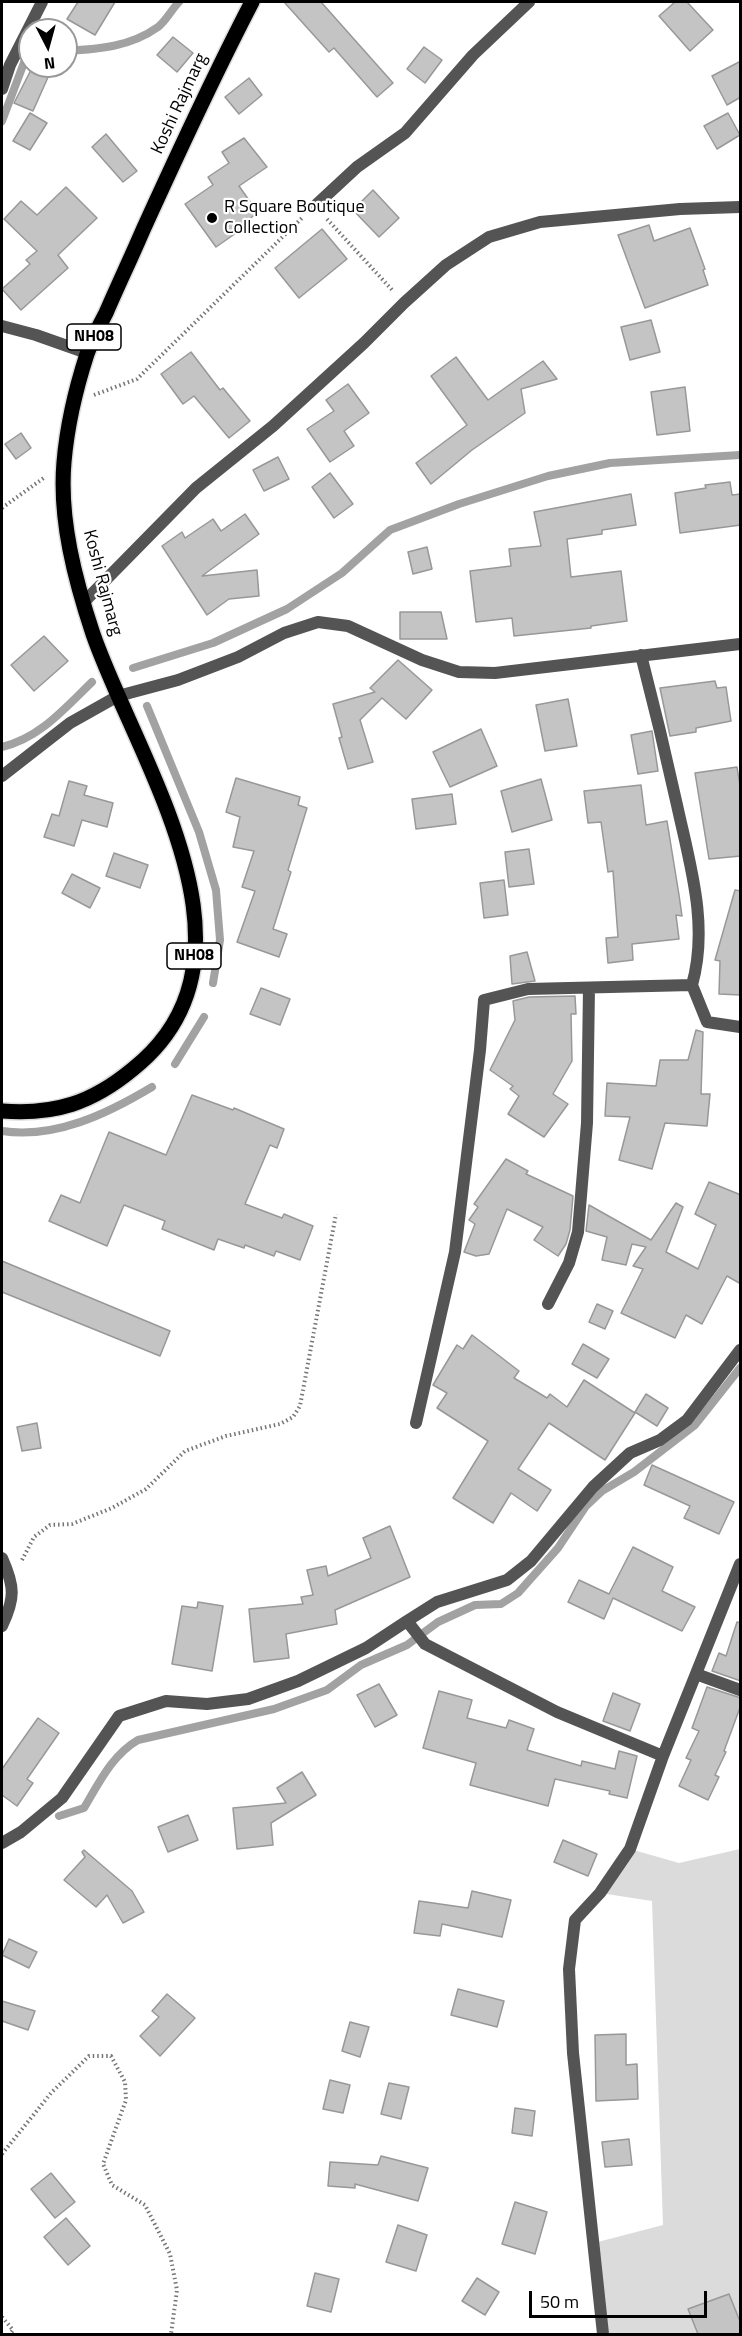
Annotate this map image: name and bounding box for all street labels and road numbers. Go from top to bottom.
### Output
street label: Koshi Rajmarg [147,50,213,158]
road number: NH08 [67,324,121,350]
street label: Koshi Rajmarg [77,528,127,638]
road number: NH08 [167,943,221,969]

